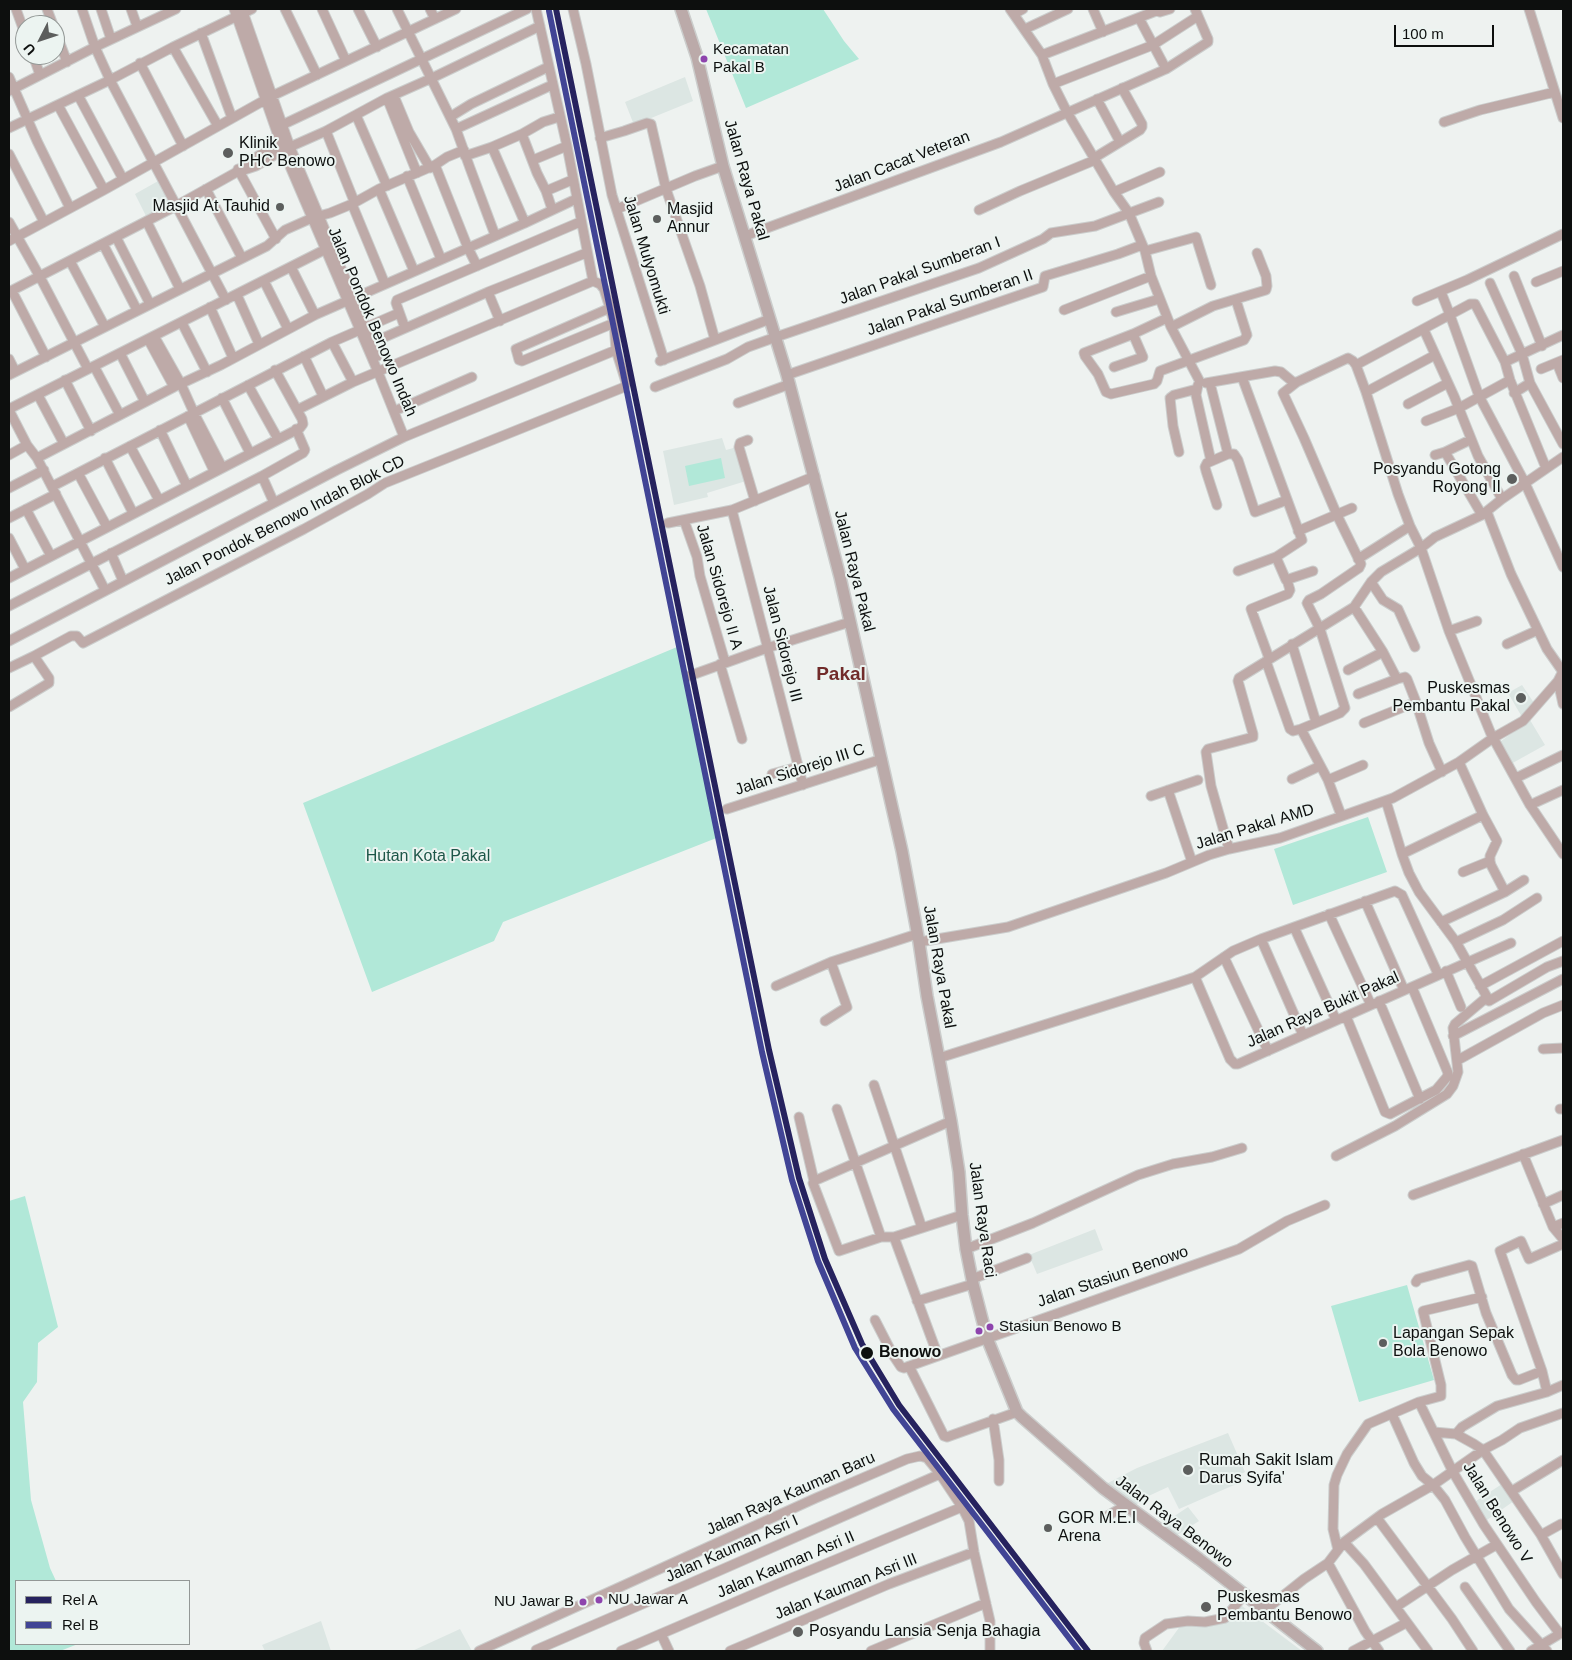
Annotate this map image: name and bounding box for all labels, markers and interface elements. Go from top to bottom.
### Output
north arrow [15,15,65,65]
scale bar [1397,15,1497,47]
text: 100 m [1402,25,1444,42]
text: U [20,40,39,58]
place label: Kecamatan Pakal B [713,41,789,76]
marker: Kecamatan Pakal B [699,54,709,64]
street label: Jalan Raya Pakal [720,118,772,242]
street label: Jalan Cacat Veteran [831,127,973,197]
place label: Klinik PHC Benowo [239,134,335,172]
marker: Klinik PHC Benowo [221,146,235,160]
street label: Jalan Mulyomukti [619,193,673,317]
place label: Masjid At Tauhid [153,197,270,217]
place label: Masjid Annur [667,200,713,238]
marker: Masjid At Tauhid [274,201,286,213]
marker: Masjid Annur [651,213,663,225]
street label: Jalan Pondok Benowo Indah [323,224,421,420]
street label: Jalan Pakal Sumberan I [837,233,1003,309]
street label: Jalan Pakal Sumberan II [864,266,1036,340]
street label: Jalan Pondok Benowo Indah Blok CD [162,452,408,590]
place label: Posyandu Gotong Royong II [1373,460,1501,498]
marker: Posyandu Gotong Royong II [1505,472,1519,486]
street label: Jalan Raya Pakal [830,508,878,634]
street label: Jalan Sidorejo II A [692,522,746,652]
street label: Jalan Sidorejo III [758,584,806,704]
district label: Pakal [816,664,866,686]
place label: Puskesmas Pembantu Pakal [1393,679,1510,717]
marker: Puskesmas Pembantu Pakal [1514,691,1528,705]
street label: Jalan Sidorejo III C [733,740,867,800]
street label: Jalan Pakal AMD [1194,800,1316,854]
park label: Hutan Kota Pakal [366,847,490,867]
street label: Jalan Raya Pakal [919,904,959,1030]
street label: Jalan Raya Bukit Pakal [1244,968,1402,1052]
street label: Jalan Raya Raci [964,1161,1000,1279]
street label: Jalan Stasiun Benowo [1035,1242,1191,1312]
place label: Stasiun Benowo B [999,1318,1122,1336]
marker: Stasiun Benowo B [985,1322,995,1332]
place label: Lapangan Sepak Bola Benowo [1393,1324,1514,1362]
unlabelled marker [974,1326,984,1336]
marker: Lapangan Sepak Bola Benowo [1377,1337,1389,1349]
place label: Benowo [879,1343,941,1363]
marker: Benowo [859,1345,875,1361]
street label: Jalan Raya Kauman Baru [704,1448,878,1540]
place label: Rumah Sakit Islam Darus Syifa' [1199,1451,1333,1489]
street label: Jalan Benowo V [1458,1459,1536,1567]
marker: Rumah Sakit Islam Darus Syifa' [1181,1463,1195,1477]
street label: Jalan Raya Benowo [1111,1472,1237,1572]
place label: GOR M.E.I Arena [1058,1509,1136,1547]
street label: Jalan Kauman Asri I [663,1511,801,1587]
marker: GOR M.E.I Arena [1042,1522,1054,1534]
street label: Jalan Kauman Asri II [714,1527,858,1603]
street label: Jalan Kauman Asri III [772,1550,920,1624]
legend [15,1580,190,1645]
place label: Puskesmas Pembantu Benowo [1217,1588,1352,1626]
text: Rel A [62,1591,98,1608]
place label: NU Jawar A [608,1591,688,1609]
place label: NU Jawar B [494,1593,574,1611]
marker: NU Jawar A [594,1595,604,1605]
marker: NU Jawar B [578,1597,588,1607]
marker: Puskesmas Pembantu Benowo [1199,1600,1213,1614]
text: Rel B [62,1616,99,1633]
place label: Posyandu Lansia Senja Bahagia [809,1622,1040,1642]
marker: Posyandu Lansia Senja Bahagia [791,1625,805,1639]

